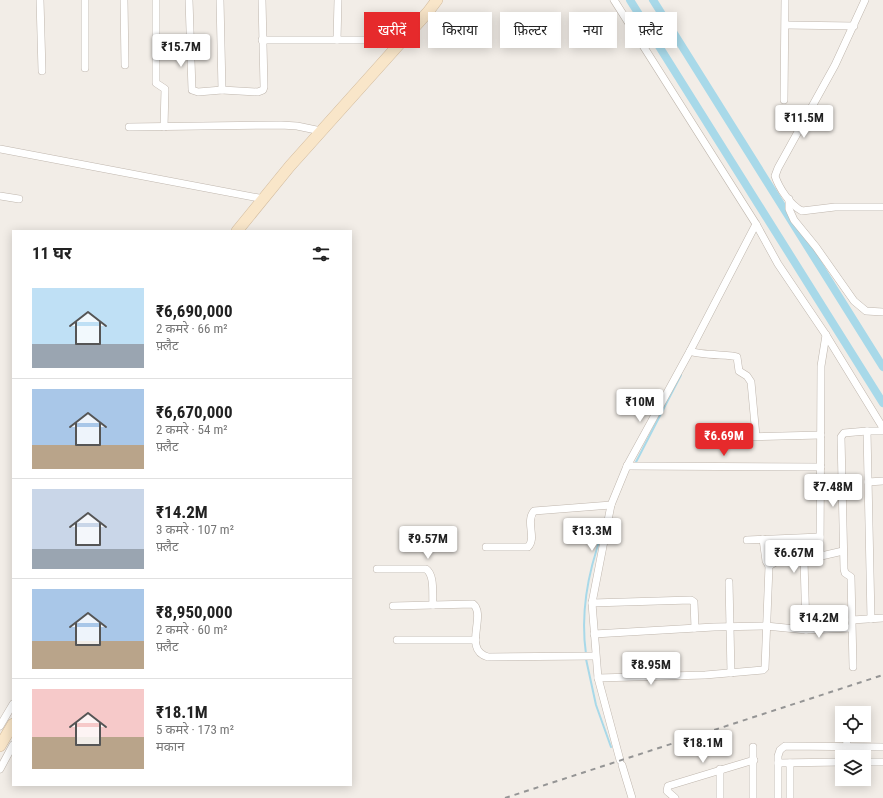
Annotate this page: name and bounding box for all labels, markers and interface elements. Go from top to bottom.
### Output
chip: खरीदें [364,12,420,48]
chip: किराया [428,12,492,48]
chip: फ़िल्टर [500,12,561,48]
chip: नया [569,12,617,48]
chip: फ़्लैट [625,12,677,48]
pin: ₹15.7M [148,34,214,68]
text: ₹15.7M [161,39,201,54]
pin: ₹11.5M [771,105,837,139]
text: ₹11.5M [784,110,824,125]
text: 11 घर [32,243,72,263]
icon: filters [310,243,332,265]
text: ₹6,690,000 [156,301,233,321]
icon: home [64,304,112,352]
text: 2 कमरे · 66 m² [156,321,228,336]
text: फ़्लैट [156,338,179,353]
pin: ₹10M [616,389,664,423]
text: ₹10M [625,394,655,409]
text: ₹6,670,000 [156,402,233,422]
icon: home [64,405,112,453]
text: 2 कमरे · 54 m² [156,422,228,437]
pin: ₹6.69M [691,423,757,457]
text: ₹6.69M [704,428,744,443]
text: फ़्लैट [156,439,179,454]
pin: ₹7.48M [800,474,866,508]
text: ₹7.48M [813,479,853,494]
text: ₹14.2M [156,502,208,522]
icon: home [64,505,112,553]
pin: ₹13.3M [559,518,625,552]
text: 3 कमरे · 107 m² [156,522,234,537]
text: ₹13.3M [572,523,612,538]
pin: ₹9.57M [395,526,461,560]
text: ₹9.57M [408,531,448,546]
text: फ़्लैट [156,539,179,554]
pin: ₹6.67M [761,540,827,574]
text: ₹6.67M [774,545,814,560]
text: ₹8,950,000 [156,602,233,622]
icon: home [64,605,112,653]
pin: ₹14.2M [786,605,852,639]
text: ₹14.2M [799,610,839,625]
text: 2 कमरे · 60 m² [156,622,228,637]
text: फ़्लैट [156,639,179,654]
pin: ₹8.95M [618,652,684,686]
text: ₹8.95M [631,657,671,672]
text: ₹18.1M [156,702,208,722]
icon: home [64,705,112,753]
map controls [835,706,871,786]
button: locate [835,706,871,742]
text: 5 कमरे · 173 m² [156,722,234,737]
pin: ₹18.1M [670,730,736,764]
text: ₹18.1M [683,735,723,750]
text: मकान [156,739,184,754]
button: layers [835,750,871,786]

